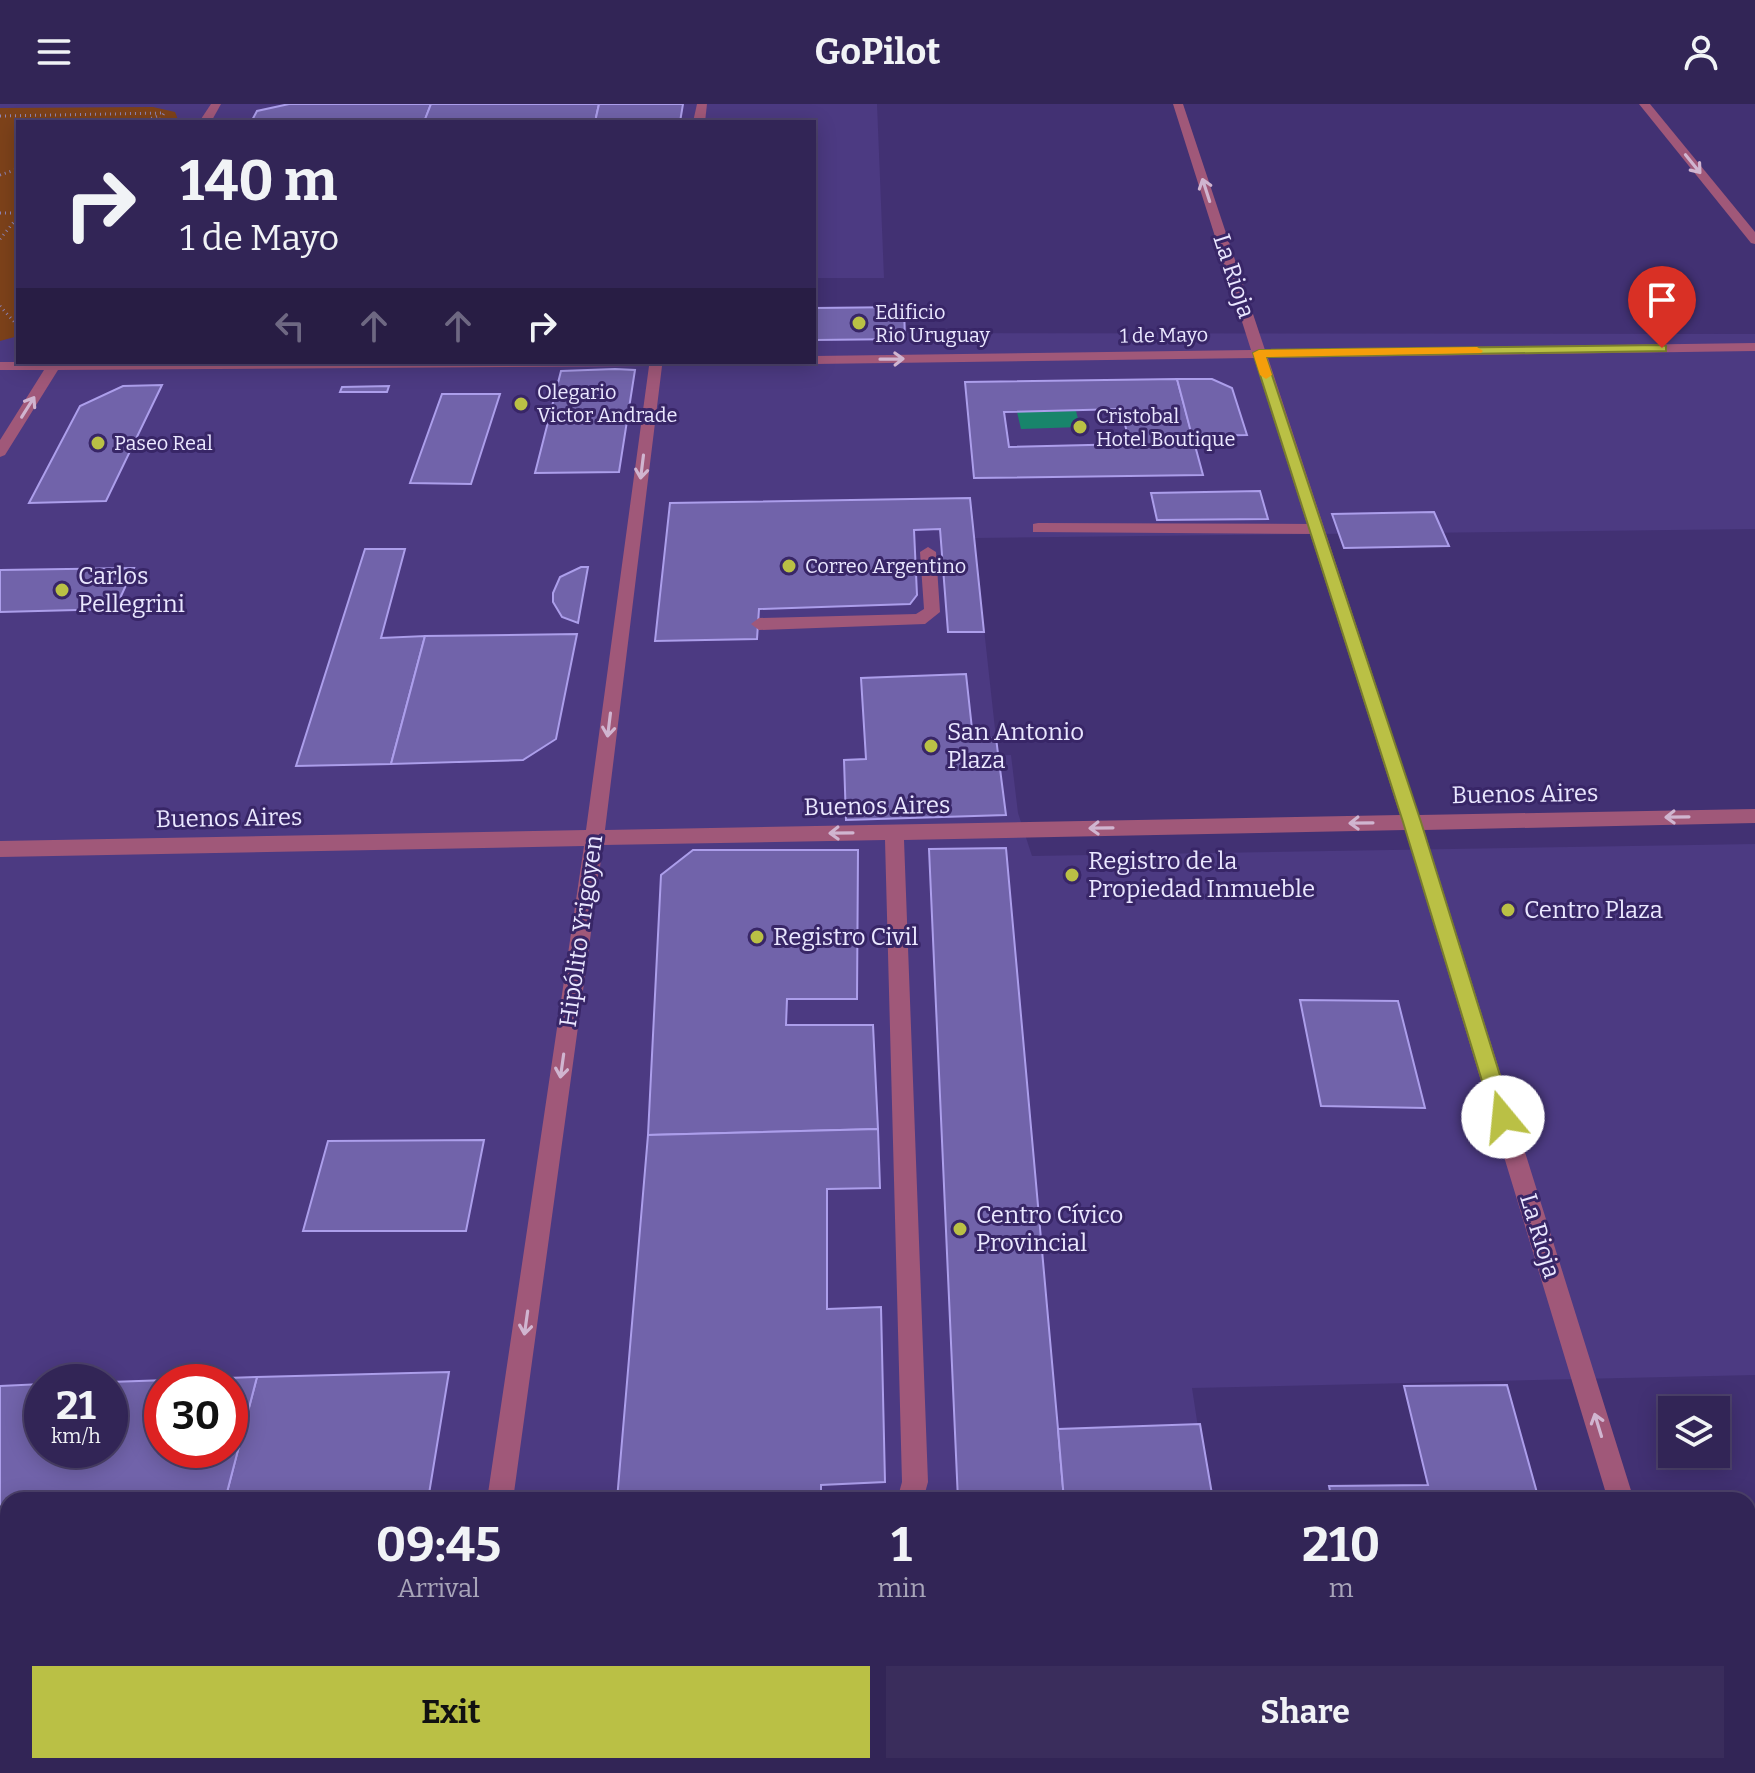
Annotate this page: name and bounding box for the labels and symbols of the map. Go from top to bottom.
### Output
one-way arrow [1684,154,1702,174]
one-way arrow [1198,178,1213,204]
street label: La Rioja [1207,230,1261,322]
pin [1628,266,1696,348]
place label: Edificio Rio Uruguay [875,300,990,347]
marker: Edificio Rio Uruguay [850,314,868,332]
street label: 1 de Mayo [1120,322,1208,348]
one-way arrow [878,351,905,367]
place label: Olegario Victor Andrade [537,380,677,427]
marker: Olegario Victor Andrade [512,395,530,413]
one-way arrow [20,396,36,419]
place label: Cristobal Hotel Boutique [1096,404,1235,451]
marker: Cristobal Hotel Boutique [1071,418,1089,436]
place label: Paseo Real [114,431,213,455]
marker: Paseo Real [89,434,107,452]
one-way arrow [635,453,650,480]
place label: Correo Argentino [805,554,966,578]
marker: Correo Argentino [780,557,798,575]
place label: Carlos Pellegrini [78,562,185,618]
marker: Carlos Pellegrini [53,581,71,599]
one-way arrow [601,712,616,737]
place label: San Antonio Plaza [947,718,1084,774]
marker: San Antonio Plaza [922,737,940,755]
street label: Buenos Aires [1451,779,1599,809]
street label: Buenos Aires [803,791,951,821]
street label: Buenos Aires [155,803,303,833]
one-way arrow [1664,810,1691,825]
one-way arrow [1348,816,1375,831]
one-way arrow [1088,820,1115,836]
one-way arrow [828,825,855,841]
street label: Hipólito Yrigoyen [554,833,608,1029]
place label: Registro de la Propiedad Inmueble [1088,847,1315,903]
marker: Registro de la Propiedad Inmueble [1063,866,1081,884]
place label: Centro Plaza [1524,896,1663,924]
marker: Centro Plaza [1499,901,1517,919]
place label: Registro Civil [773,923,919,951]
marker: Registro Civil [748,928,766,946]
one-way arrow [554,1053,569,1078]
position arrow [1461,1075,1545,1159]
street label: La Rioja [1514,1190,1566,1282]
place label: Centro Cívico Provincial [976,1201,1123,1257]
marker: Centro Cívico Provincial [951,1220,969,1238]
one-way arrow [518,1310,533,1335]
speed limit sign: 30 [144,1364,248,1468]
one-way arrow [1590,1413,1605,1439]

